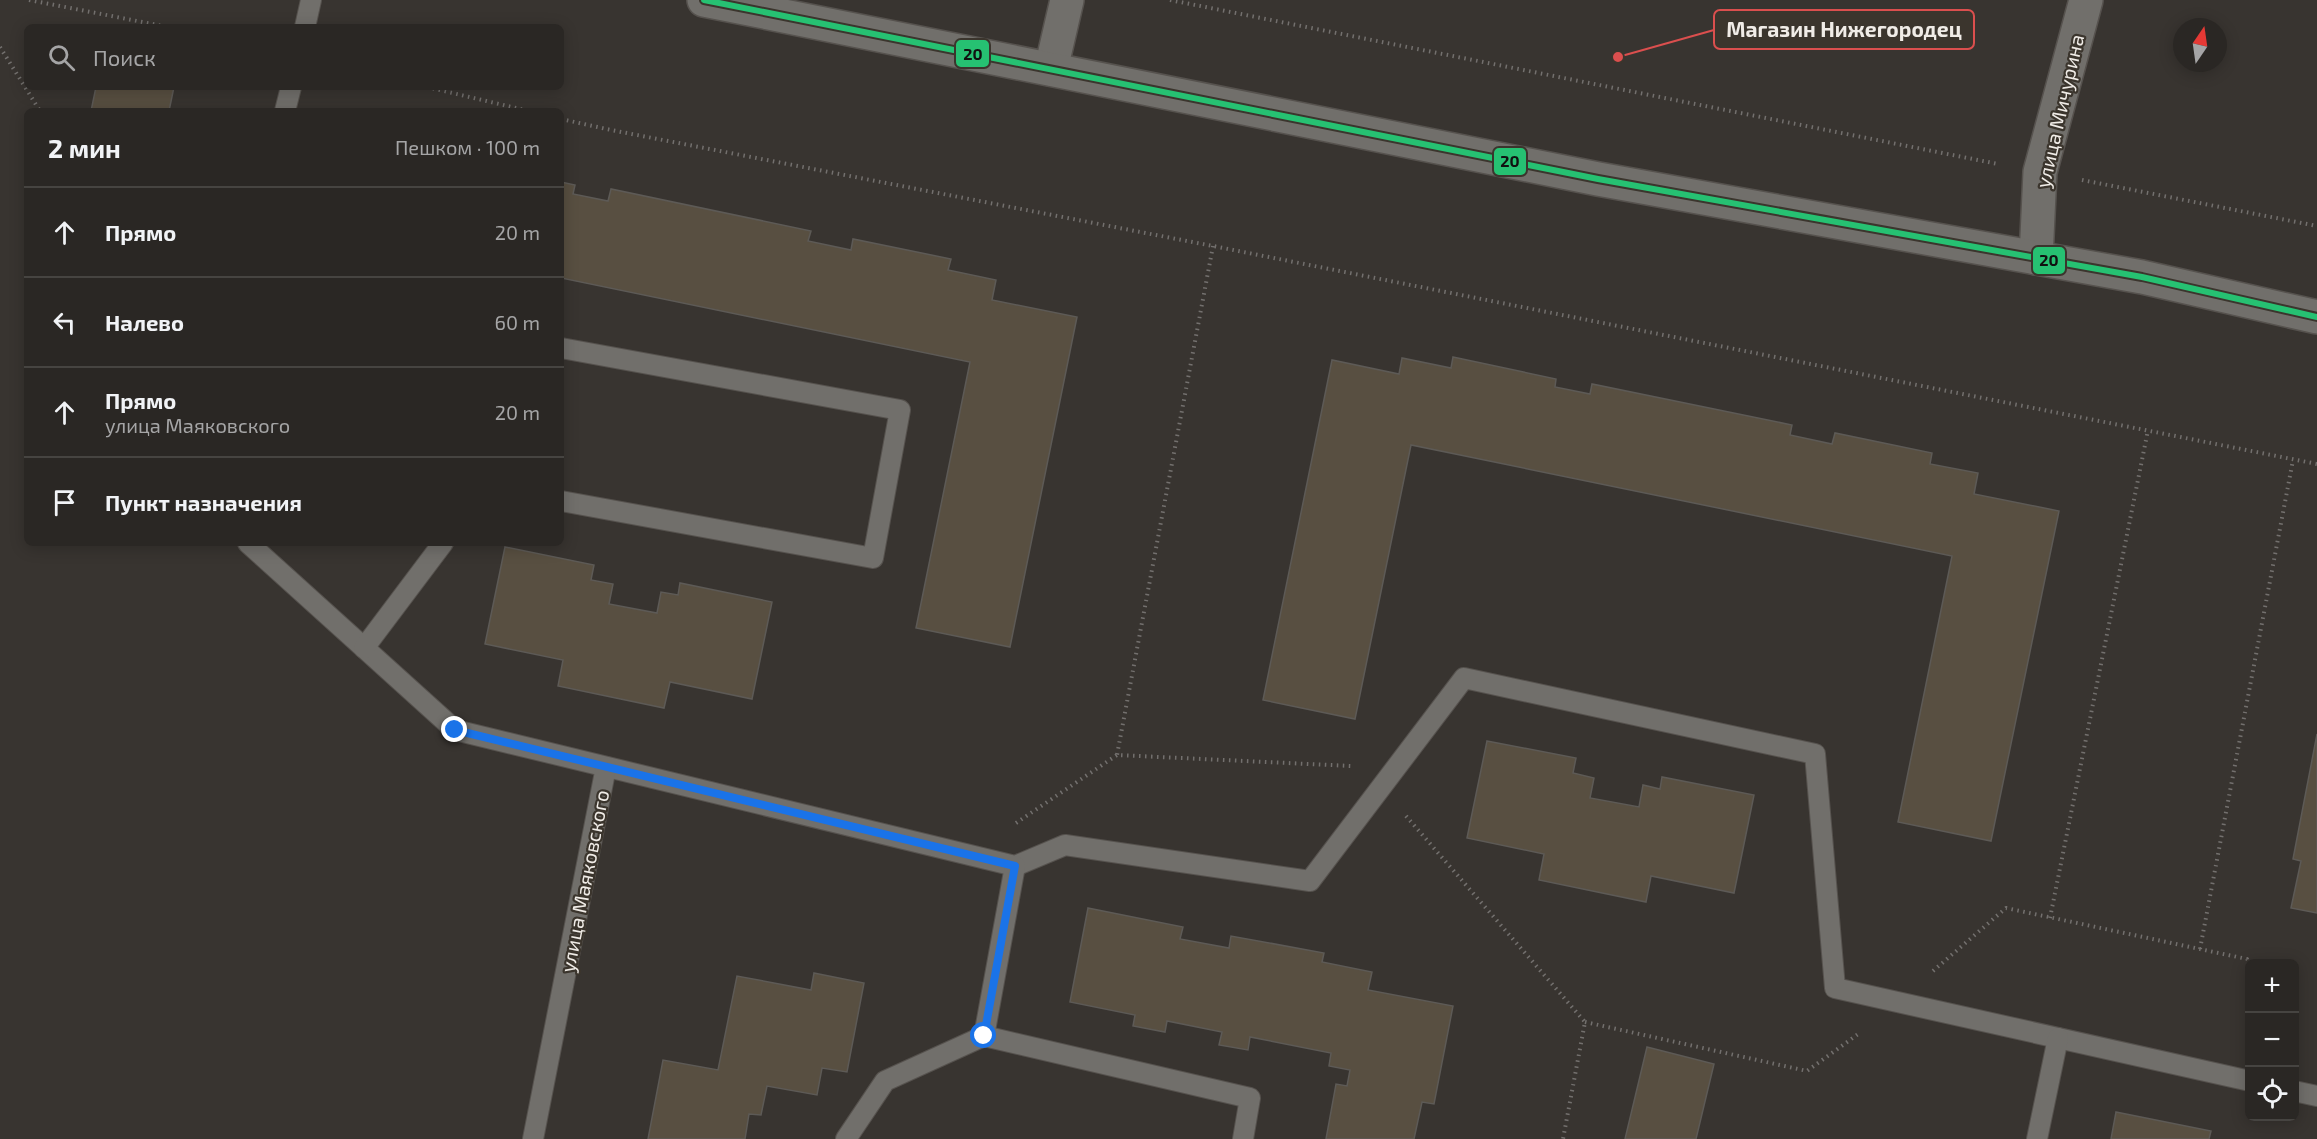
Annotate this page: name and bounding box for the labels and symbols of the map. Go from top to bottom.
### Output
callout: Магазин Нижегородец [1714,10,1974,49]
text: Магазин Нижегородец [1726,16,1962,41]
north arrow [2173,18,2227,72]
street label: улица Мичурина [2030,32,2089,190]
line badge: 20 [955,39,990,68]
text: 20 [963,44,983,63]
line badge: 20 [1493,147,1527,176]
text: 20 [1500,151,1520,170]
line badge: 20 [2032,246,2066,275]
text: 20 [2039,250,2059,269]
route end [441,716,467,742]
street label: улица Маяковского [555,788,614,974]
route start [970,1022,996,1048]

